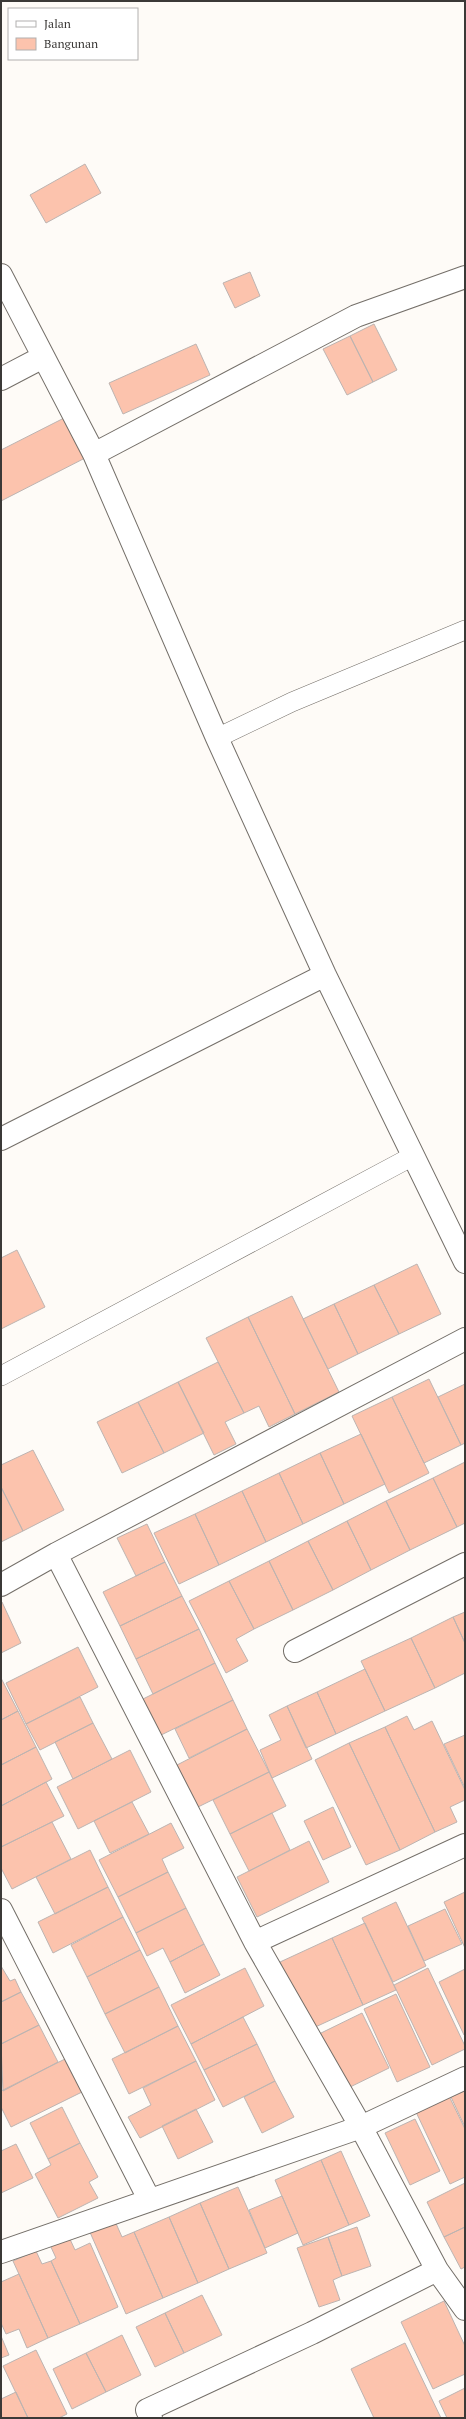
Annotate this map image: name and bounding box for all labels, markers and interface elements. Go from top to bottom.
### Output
legend [8,8,138,60]
text: Jalan [44,16,71,31]
text: Bangunan [44,36,98,51]

